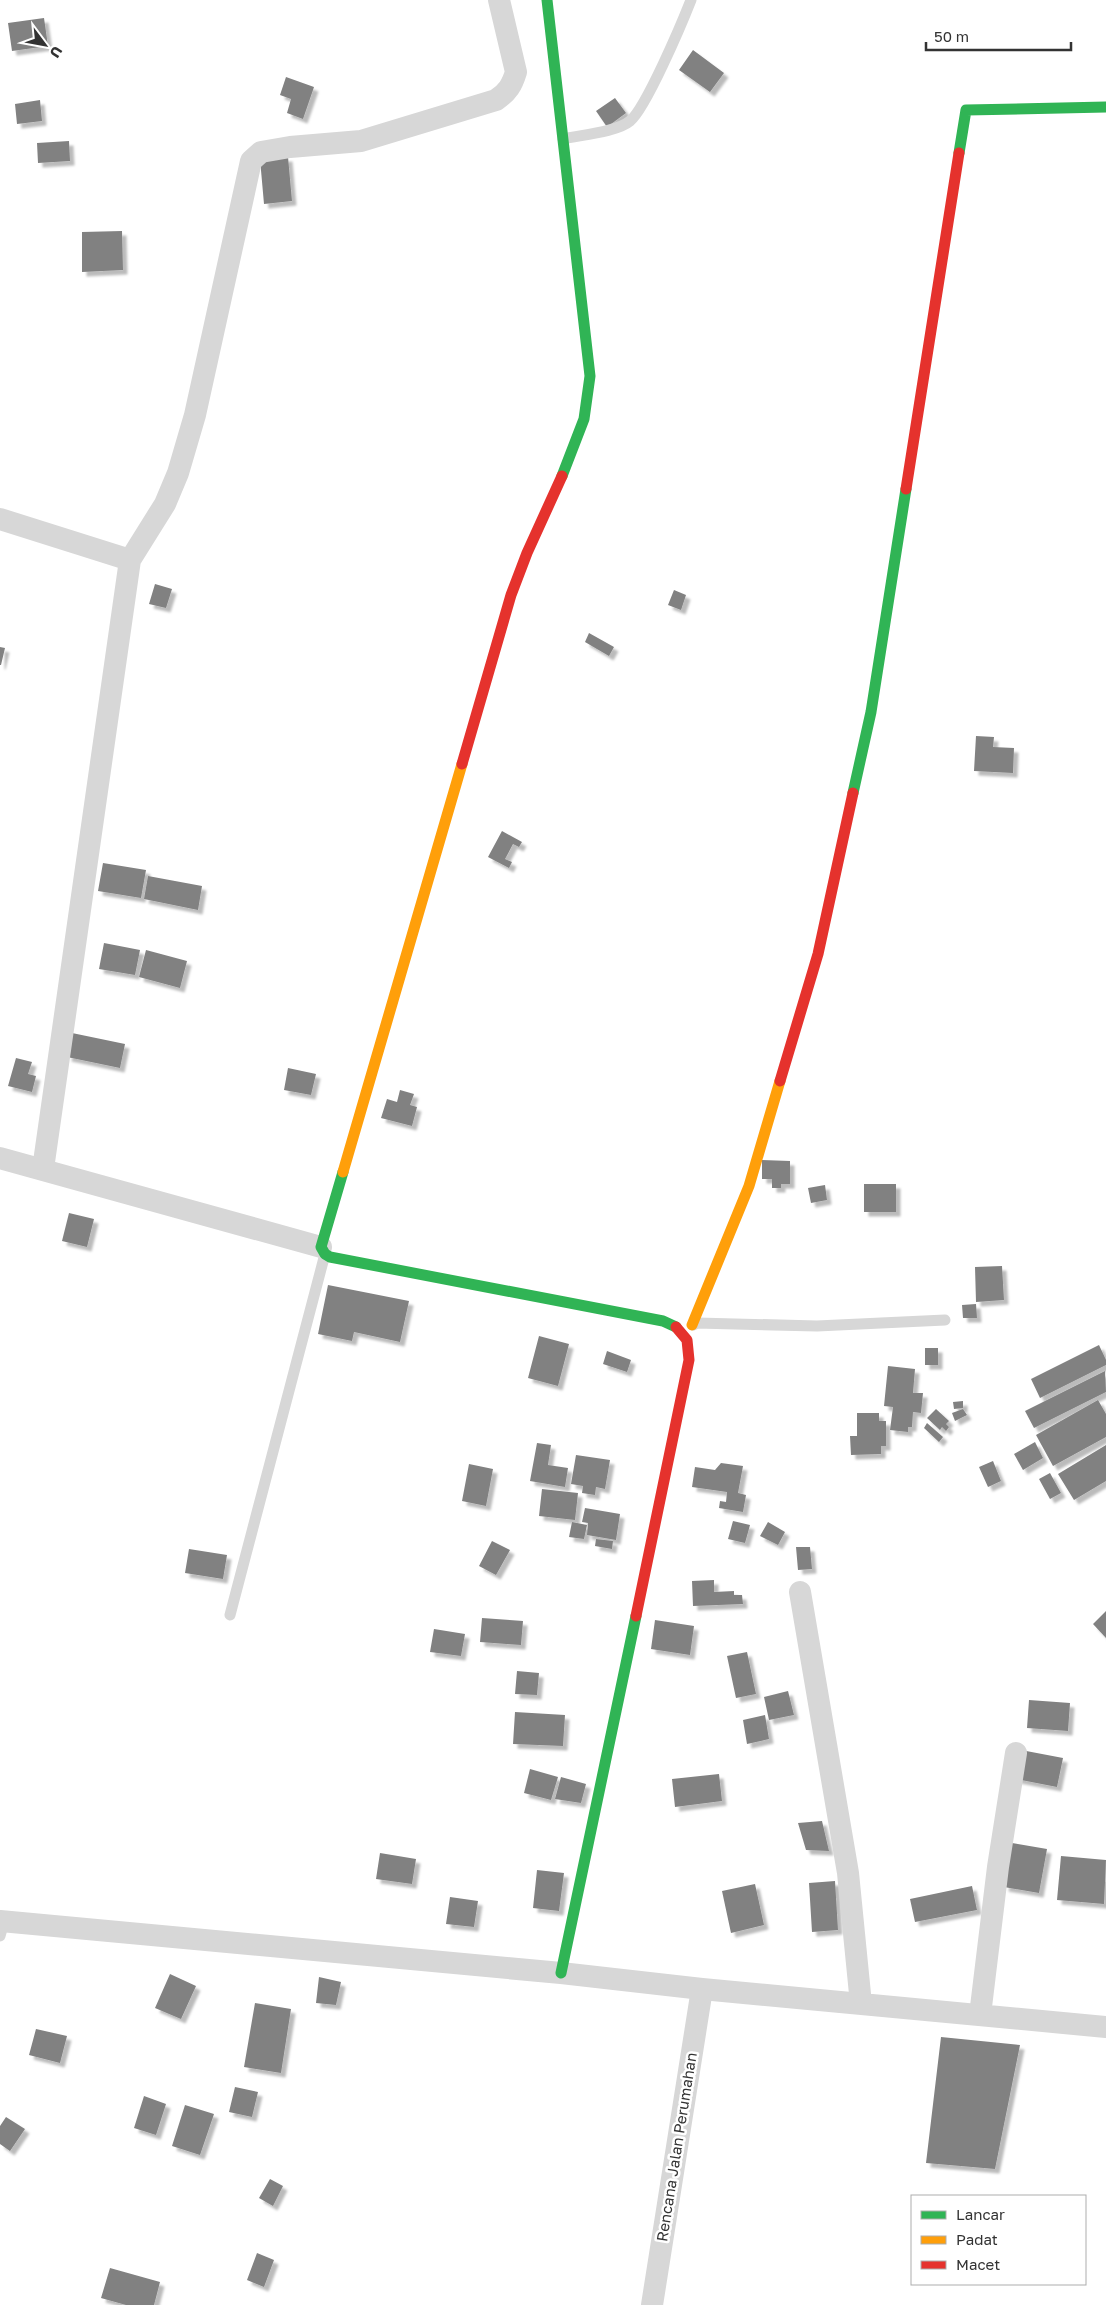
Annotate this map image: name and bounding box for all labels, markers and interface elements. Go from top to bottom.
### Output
north arrow [20,20,70,70]
scale bar [926,20,1071,52]
text: 50 m [934,27,969,45]
text: U [47,43,66,61]
street label: Rencana Jalan Perumahan [652,2051,700,2243]
legend [911,2195,1086,2285]
text: Lancar [956,2205,1005,2223]
text: Padat [956,2230,998,2248]
text: Macet [956,2255,1000,2273]

